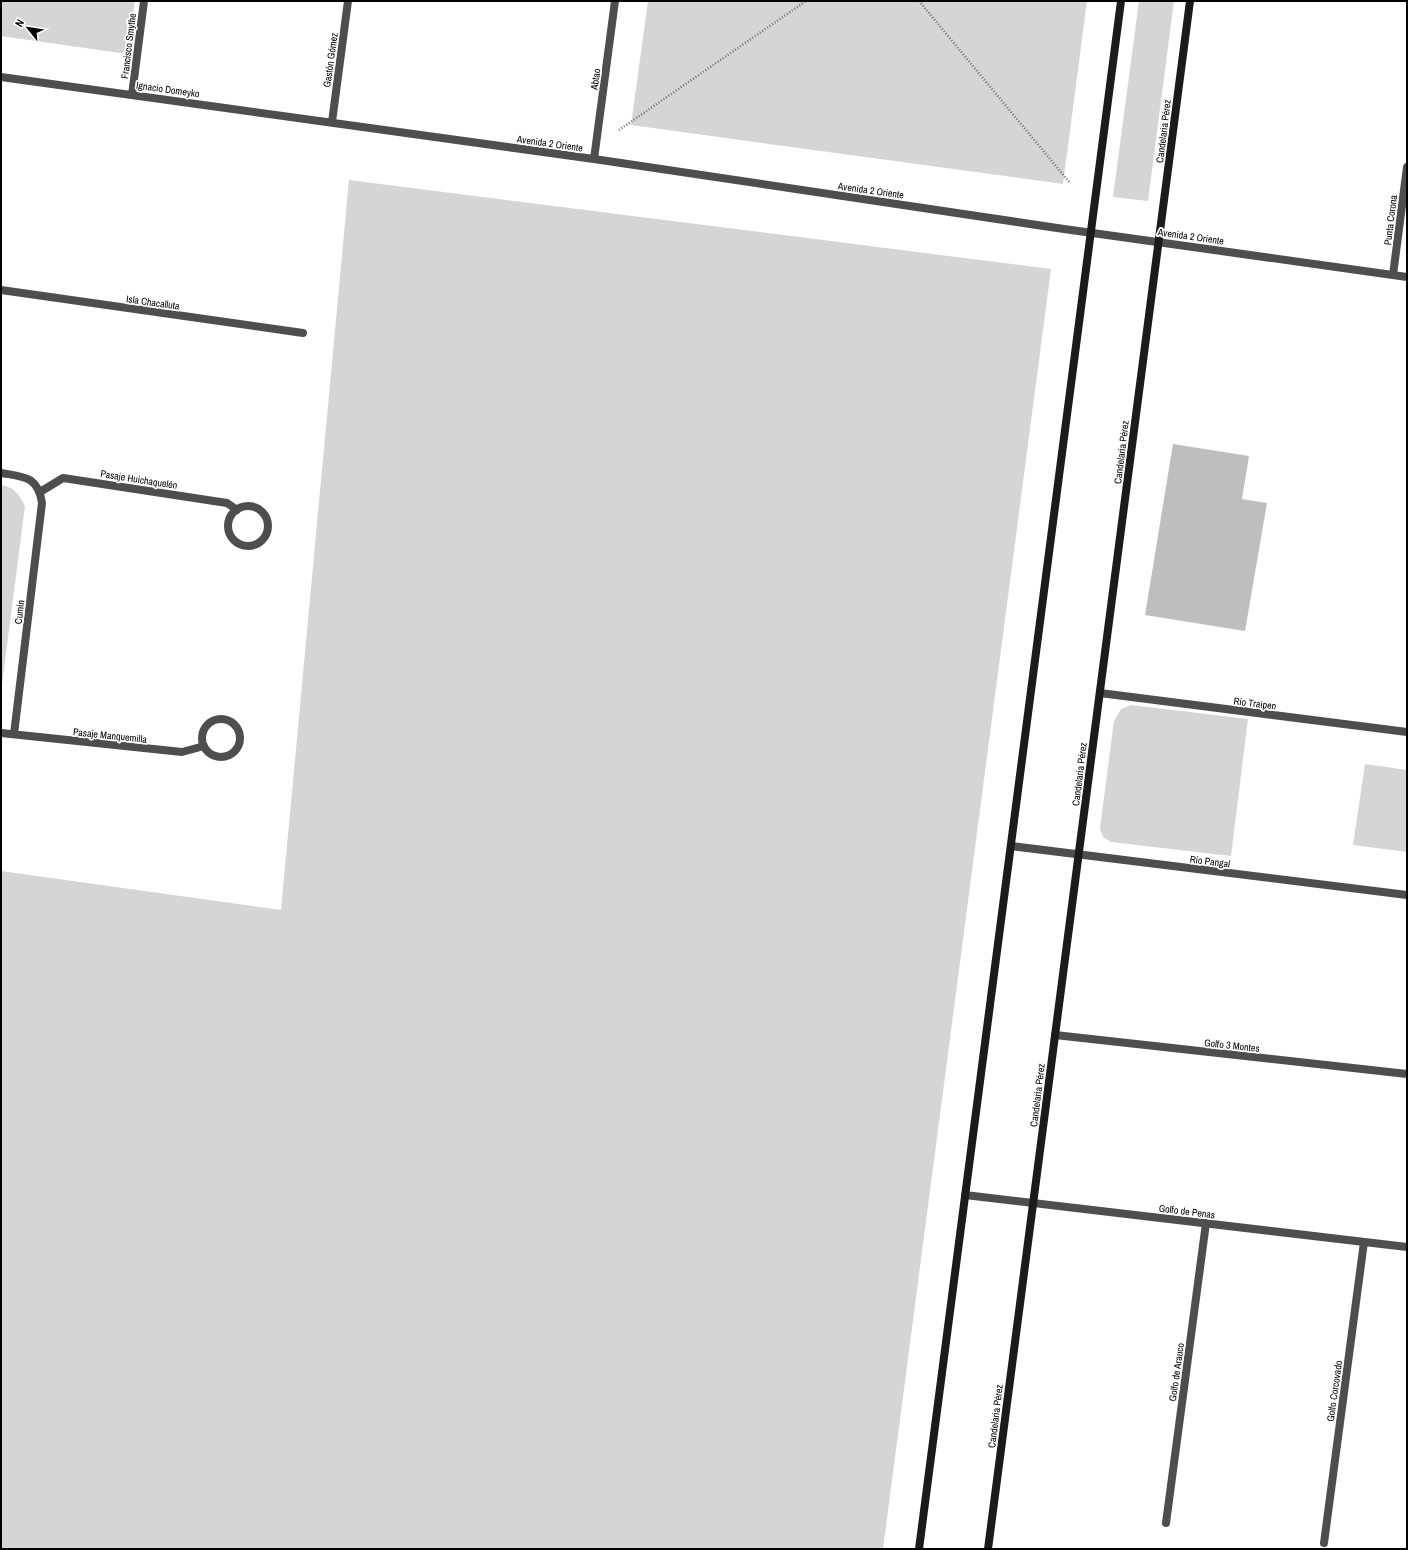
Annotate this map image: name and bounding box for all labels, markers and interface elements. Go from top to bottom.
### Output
north arrow [8,8,48,48]
street label: Francisco Smythe [118,12,139,80]
text: N [12,17,27,29]
street label: Gastón Gómez [320,32,341,88]
street label: Abtao [587,67,603,92]
street label: Ignacio Domeyko [135,79,201,100]
street label: Candelaria Pérez [1153,99,1174,164]
street label: Avenida 2 Oriente [515,132,584,155]
street label: Avenida 2 Oriente [836,179,905,202]
street label: Punta Corona [1381,194,1400,246]
street label: Avenida 2 Oriente [1156,225,1225,248]
street label: Isla Chacalluta [125,292,181,313]
street label: Candelaria Pérez [1111,420,1132,485]
street label: Pasaje Huichaquelén [99,467,178,492]
street label: Cumin [12,599,27,625]
street label: Río Traipen [1233,694,1277,713]
street label: Pasaje Manquemilla [72,725,148,746]
street label: Candelaria Pérez [1069,742,1090,807]
street label: Río Pangal [1189,853,1231,870]
street label: Golfo 3 Montes [1204,1036,1260,1055]
street label: Candelaria Pérez [1027,1063,1048,1128]
street label: Golfo de Penas [1158,1202,1216,1221]
street label: Golfo de Arauco [1166,1342,1187,1402]
street label: Golfo Corcovado [1324,1359,1345,1422]
street label: Candelaria Pérez [985,1384,1006,1449]

